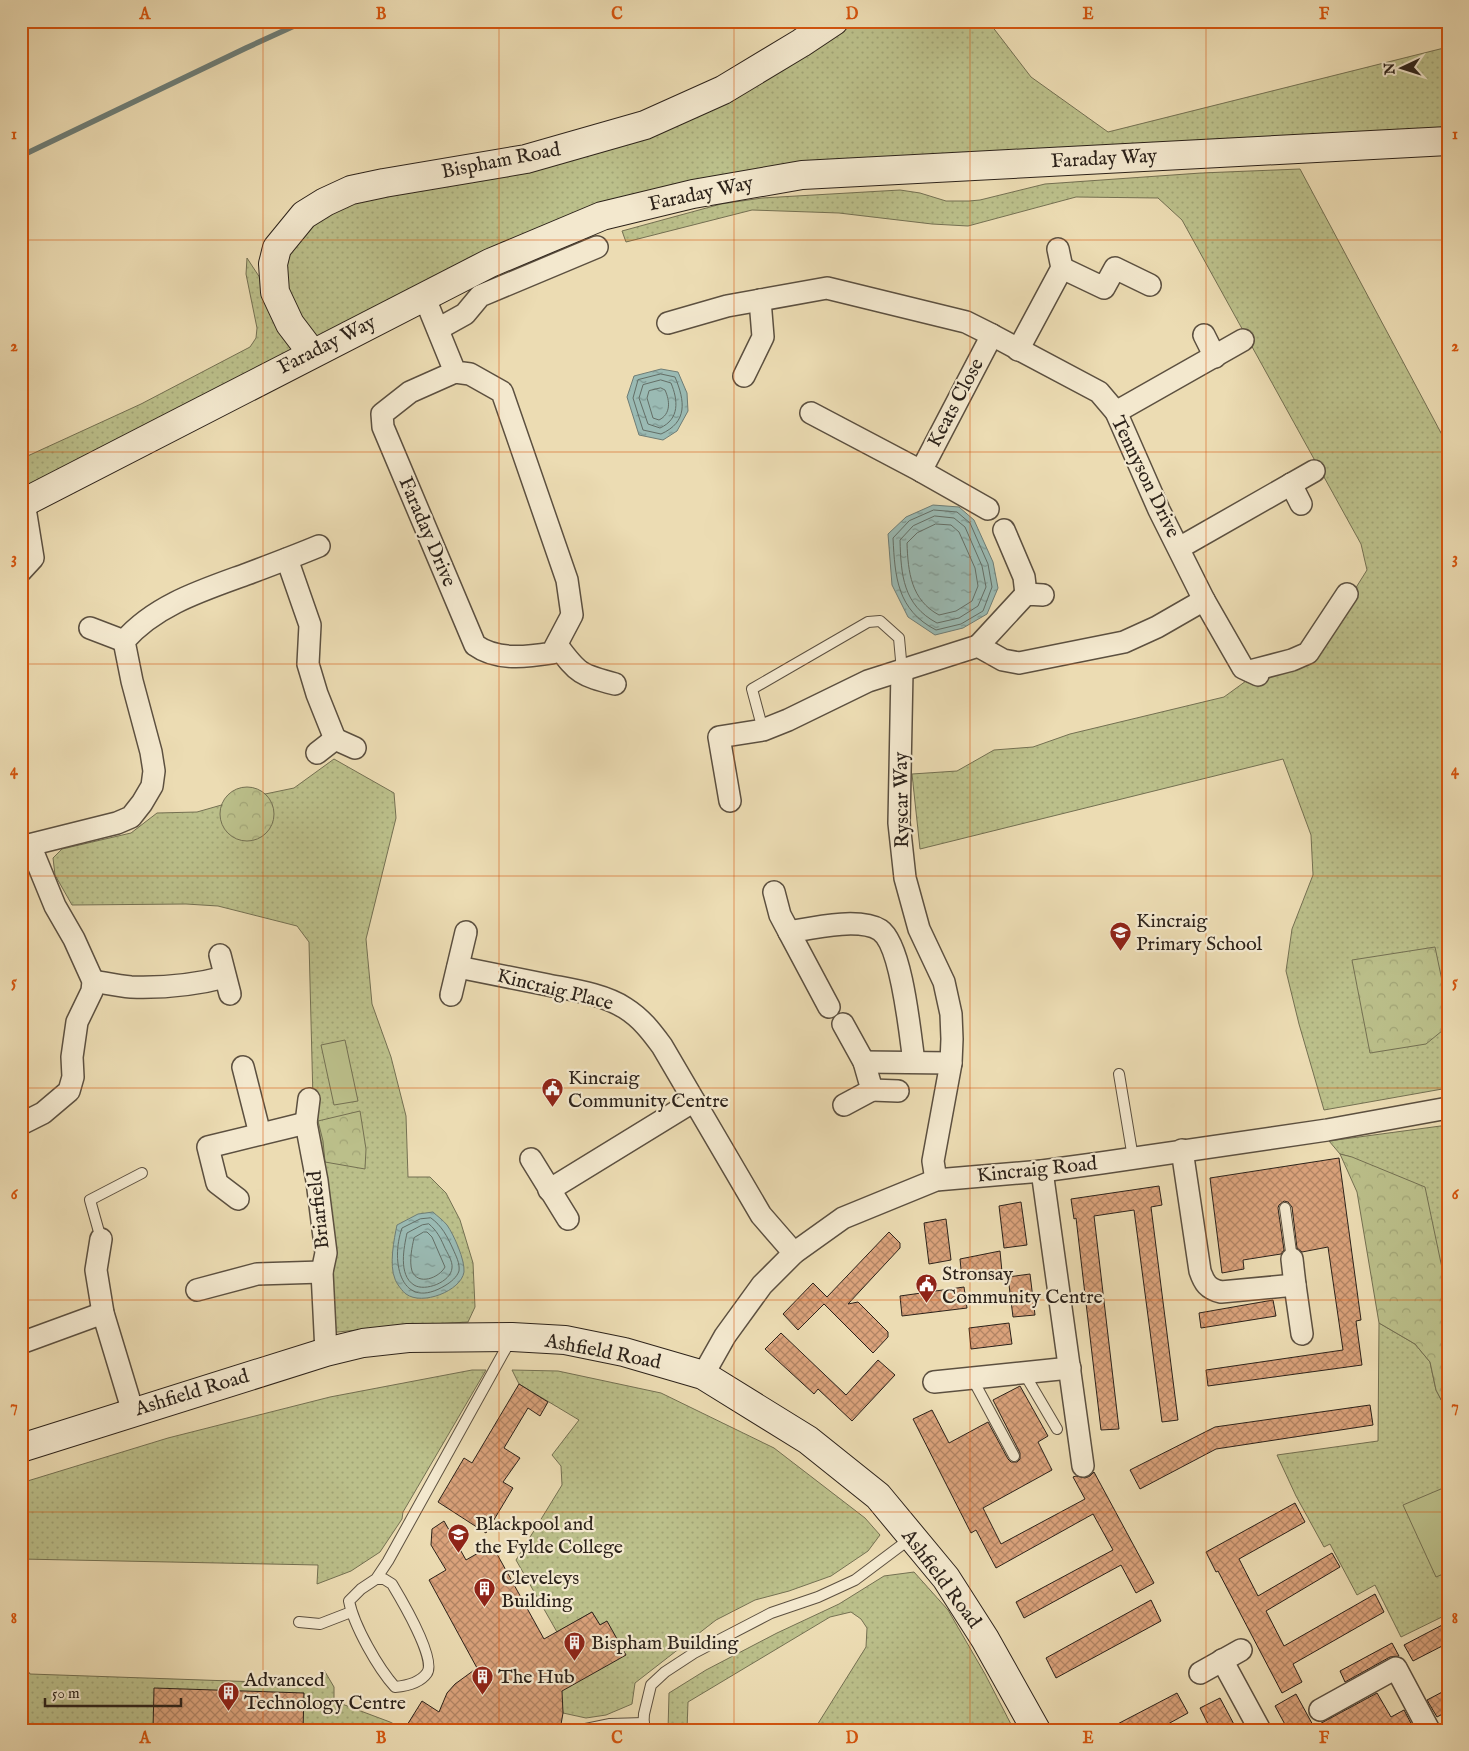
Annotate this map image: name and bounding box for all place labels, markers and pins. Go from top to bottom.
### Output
place label: Kincraig Primary School [1136,909,1263,957]
school or university icon: Kincraig Primary School [1108,921,1132,952]
place label: Kincraig Community Centre [568,1066,729,1114]
public building icon: Kincraig Community Centre [540,1077,564,1108]
place label: Stronsay Community Centre [942,1262,1103,1310]
public building icon: Stronsay Community Centre [914,1273,938,1304]
place label: Blackpool and the Fylde College [475,1512,623,1560]
school or university icon: Blackpool and the Fylde College [447,1523,471,1554]
place label: Cleveleys Building [501,1566,579,1614]
building icon: Cleveleys Building [473,1577,497,1608]
building icon: Bispham Building [563,1631,587,1662]
place label: Bispham Building [591,1631,739,1656]
building icon: The Hub [470,1665,494,1696]
place label: The Hub [498,1665,575,1690]
place label: Advanced Technology Centre [243,1668,406,1716]
building icon: Advanced Technology Centre [216,1680,240,1711]

